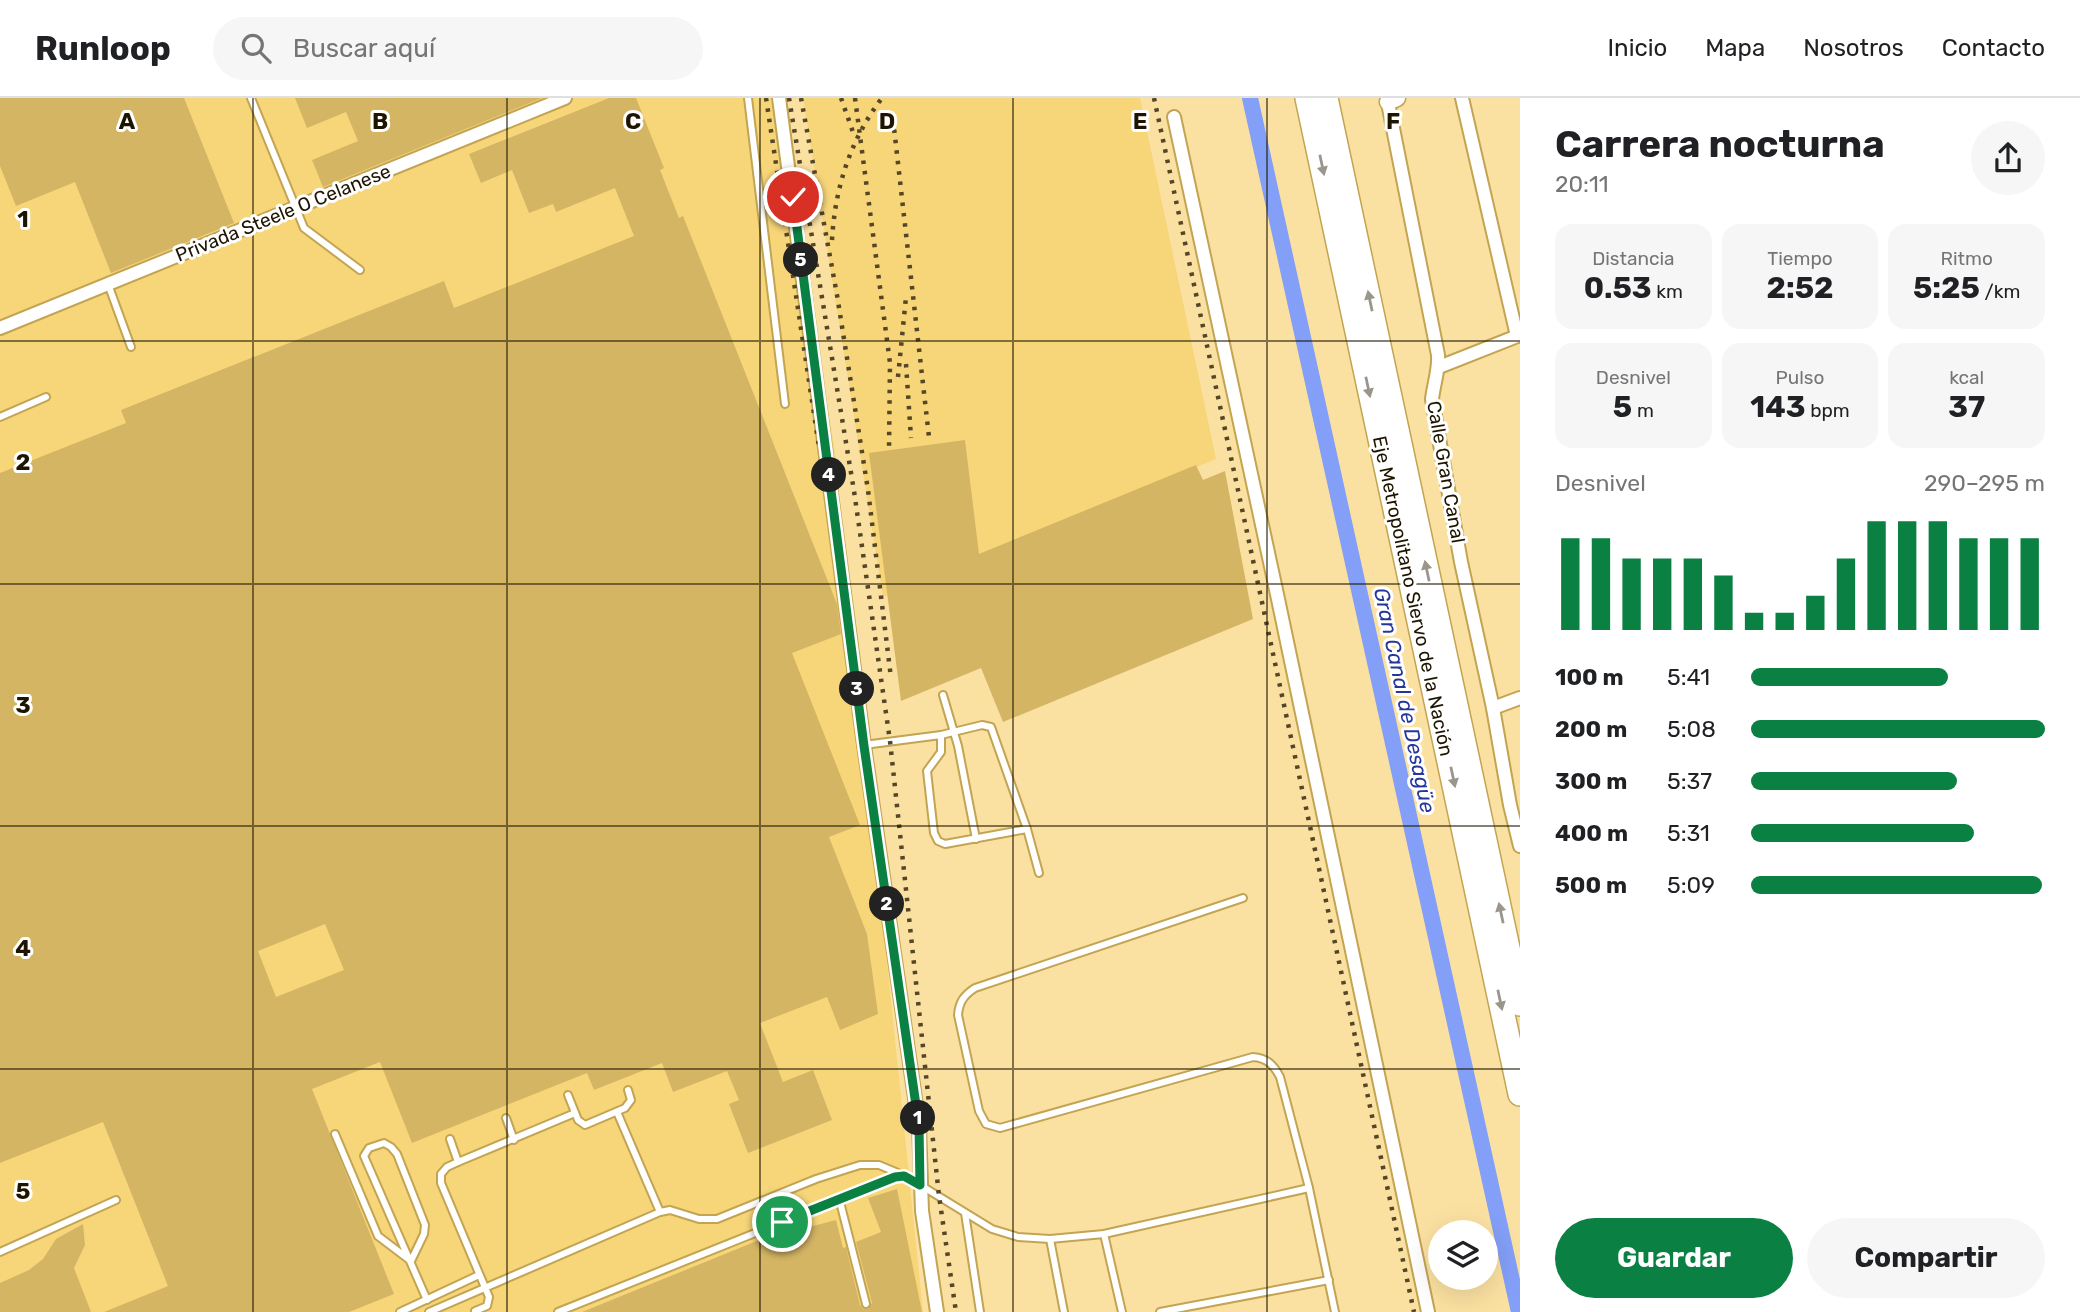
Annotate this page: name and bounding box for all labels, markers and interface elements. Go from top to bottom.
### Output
search box [213,17,703,80]
text: Runloop [35,29,171,68]
icon: search [237,29,275,67]
text: Buscar aquí [293,33,435,64]
text: Inicio [1608,34,1667,62]
text: Mapa [1705,34,1765,62]
text: Nosotros [1803,34,1904,62]
text: Contacto [1942,34,2045,62]
text: A [119,107,136,135]
text: B [372,107,388,135]
text: C [625,107,641,135]
text: D [879,107,895,135]
text: E [1133,107,1147,135]
text: F [1386,107,1400,135]
text: Carrera nocturna [1555,121,1885,167]
button: share [1971,121,2045,195]
one-way arrow [1316,154,1327,176]
street label: Privada Steele O Celanese [172,159,394,267]
pin [763,167,823,227]
text: 20:11 [1555,170,1609,198]
icon: check [774,178,812,216]
text: 1 [17,205,29,233]
pin: 5 [784,242,818,278]
text: Distancia [1592,247,1675,270]
text: Tiempo [1767,247,1833,270]
text: Ritmo [1941,247,1993,270]
text: 5 [794,248,807,271]
text: 0.53 [1584,270,1652,306]
text: 2:52 [1766,270,1834,306]
text: 5:25 [1913,270,1980,306]
text: km [1652,280,1683,303]
text: /km [1980,280,2020,303]
one-way arrow [1364,290,1375,312]
text: Desnivel [1596,366,1671,389]
text: Pulso [1776,366,1824,389]
text: kcal [1949,366,1984,389]
one-way arrow [1363,376,1374,398]
text: 5 [1613,389,1632,425]
text: 143 [1750,389,1805,425]
text: 37 [1948,389,1985,425]
street label: Calle Gran Canal [1422,399,1470,545]
text: m [1632,399,1654,422]
text: bpm [1805,399,1850,422]
street label: Eje Metropolitano Siervo de la Nación [1368,434,1458,758]
text: 2 [16,448,30,476]
pin: 4 [812,458,846,492]
text: 4 [822,463,835,486]
text: Desnivel [1555,469,1646,497]
text: 290–295 m [1924,469,2045,497]
one-way arrow [1422,560,1433,582]
water label: Gran Canal de Desagüe [1369,585,1441,815]
text: 100 m [1555,663,1624,691]
text: 5:41 [1667,663,1710,691]
pin: 3 [840,672,874,706]
text: 3 [850,677,863,700]
text: 3 [15,691,31,719]
text: 200 m [1555,715,1627,743]
text: 5:08 [1667,715,1716,743]
one-way arrow [1447,766,1458,788]
text: 300 m [1555,767,1627,795]
text: 5:37 [1667,767,1712,795]
text: 400 m [1555,819,1628,847]
text: 5:31 [1667,819,1710,847]
text: 500 m [1555,871,1627,899]
text: 5:09 [1667,871,1715,899]
pin: 2 [870,886,904,922]
text: 2 [880,892,893,915]
one-way arrow [1495,902,1506,924]
text: 4 [15,934,31,962]
one-way arrow [1494,989,1505,1011]
pin: 1 [900,1100,936,1136]
text: 1 [913,1106,922,1129]
text: 5 [16,1177,31,1205]
pin [752,1192,812,1252]
icon: arrive [763,1203,801,1241]
button: Guardar [1555,1218,1793,1298]
button: Compartir [1807,1218,2045,1298]
map controls [1428,1220,1498,1290]
button: layers [1428,1220,1498,1290]

